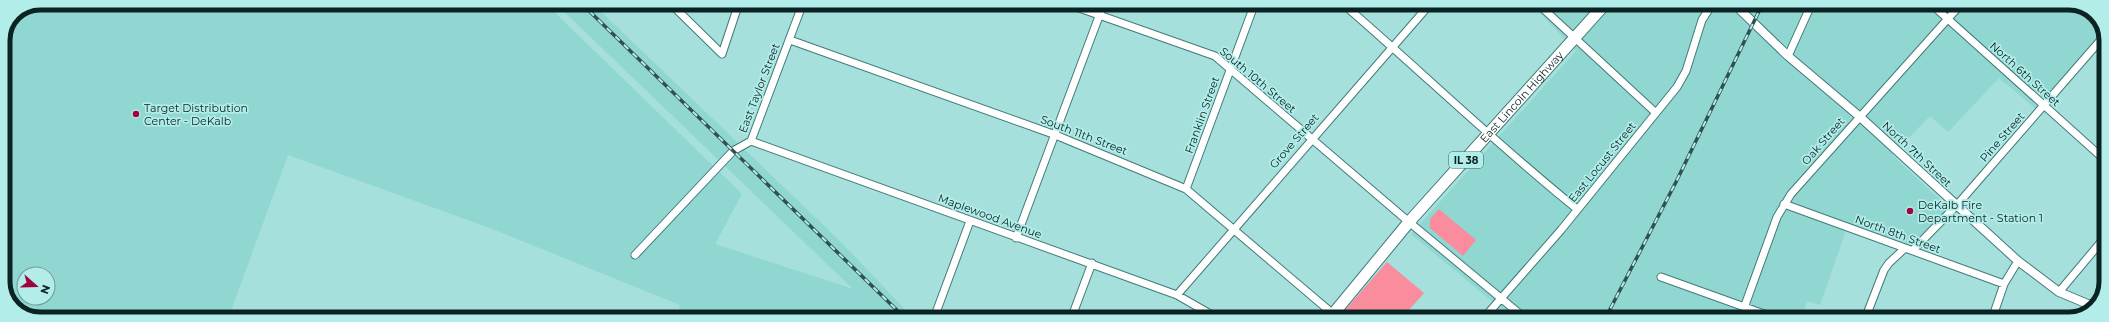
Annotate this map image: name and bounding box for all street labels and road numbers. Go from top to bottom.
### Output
street label: North 6th Street [1987,39,2063,110]
street label: East Taylor Street [735,41,783,135]
street label: South 10th Street [1217,44,1299,116]
street label: East Lincoln Highway [1477,48,1566,146]
street label: Franklin Street [1182,74,1223,155]
street label: Pine Street [1977,109,2028,165]
street label: Grove Street [1266,110,1322,171]
street label: South 11th Street [1039,112,1130,158]
street label: Oak Street [1799,114,1848,168]
street label: North 7th Street [1879,118,1955,190]
street label: East Locust Street [1565,119,1639,205]
road number: IL 38 [1449,152,1483,168]
street label: Maplewood Avenue [936,191,1044,241]
street label: North 8th Street [1853,212,1943,256]

